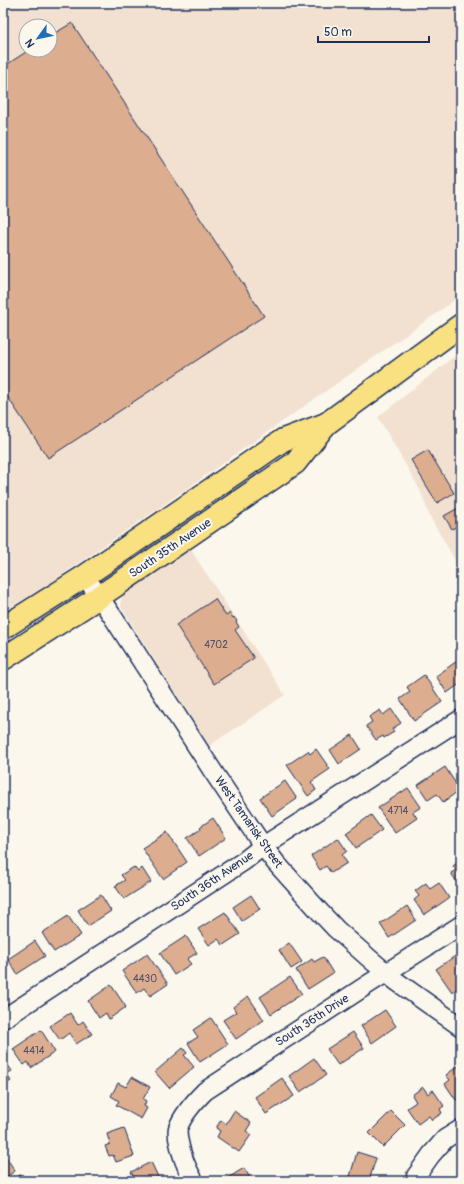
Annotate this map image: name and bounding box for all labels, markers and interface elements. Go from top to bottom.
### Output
north arrow [18,18,58,58]
scale bar [318,18,429,44]
text: 50 m [324,25,352,40]
text: N [22,36,38,50]
street label: South 35th Avenue [126,515,214,581]
house number: 4702 [204,639,228,651]
street label: West Tamarisk Street [211,773,286,871]
house number: 4714 [388,805,409,817]
street label: South 36th Avenue [168,848,256,915]
house number: 4430 [133,973,157,985]
street label: South 36th Drive [273,991,352,1050]
house number: 4414 [23,1045,45,1057]

